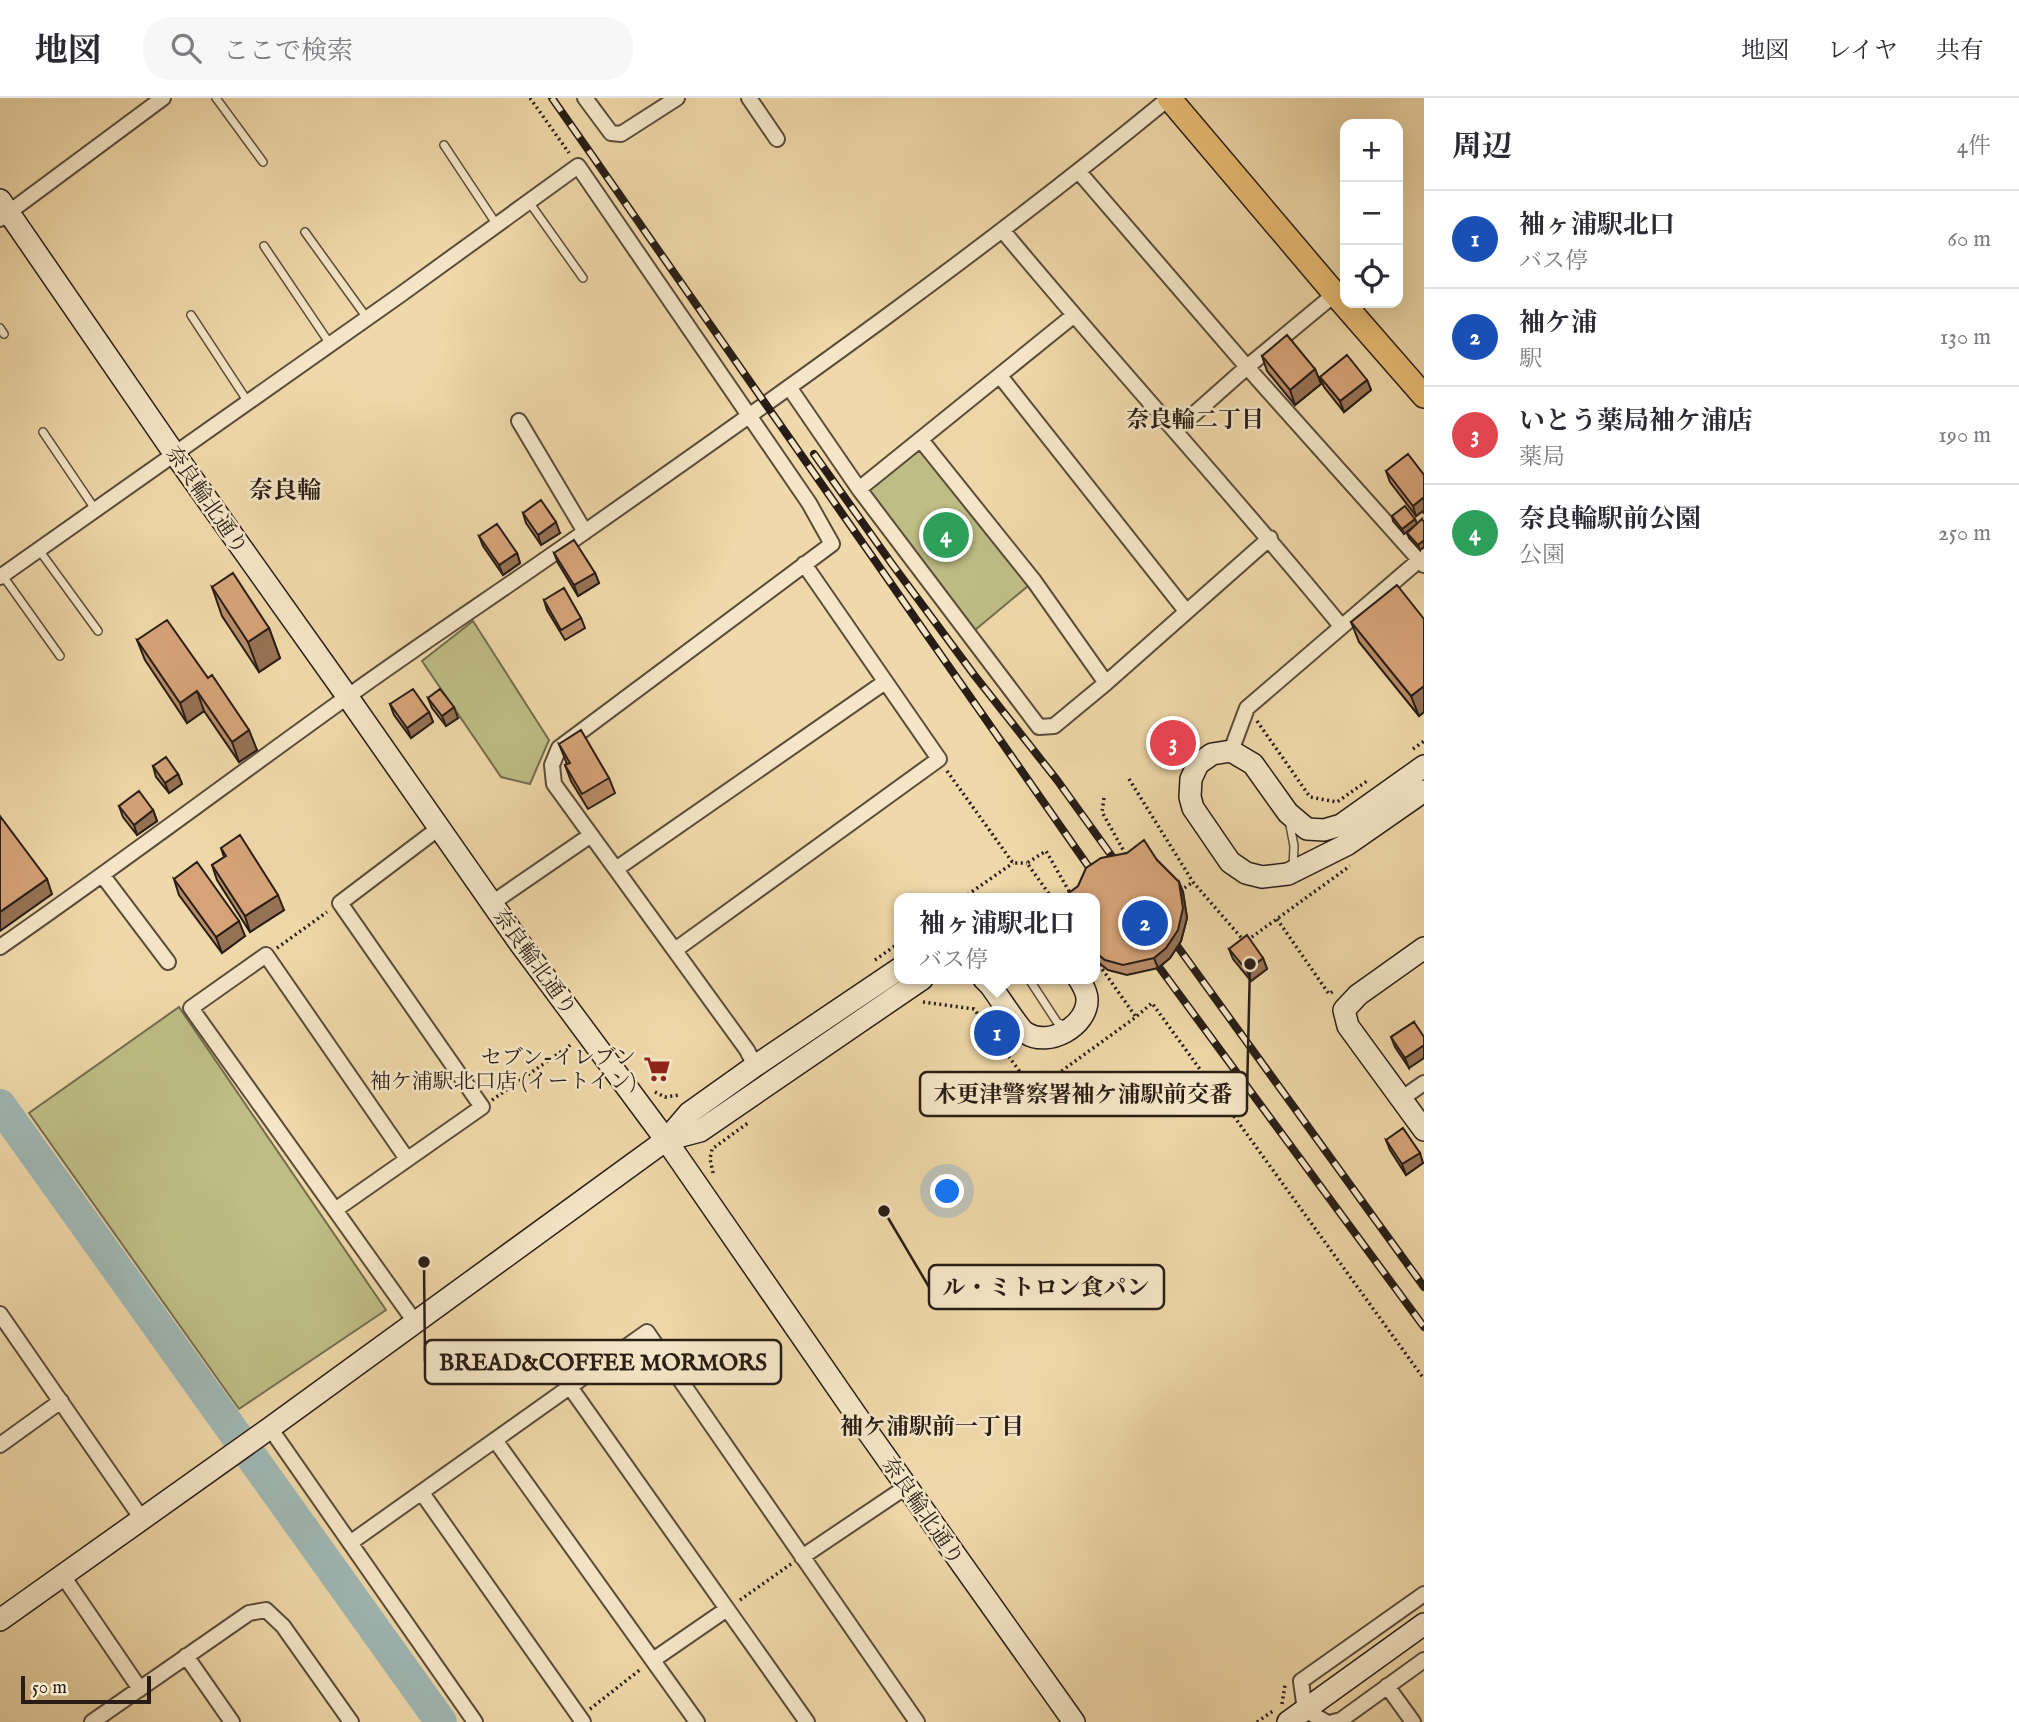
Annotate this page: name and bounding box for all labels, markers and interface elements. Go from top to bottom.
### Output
search box [143,17,633,80]
icon: search [167,29,205,67]
text: 地図 [35,31,101,73]
text: ここで検索 [223,35,353,68]
text: 地図 [1741,36,1789,67]
text: レイヤ [1827,36,1898,67]
text: 共有 [1936,36,1984,67]
map controls [1340,119,1403,308]
button: + [1340,119,1403,182]
text: 周辺 [1452,129,1512,167]
text: 4件 [1957,132,1991,161]
button: − [1340,182,1403,245]
text: 袖ヶ浦駅北口 [1519,209,1675,242]
text: 1 [1471,225,1479,254]
text: 60 m [1947,225,1991,254]
button: locate [1340,245,1403,308]
text: バス停 [1519,247,1588,276]
text: 袖ケ浦 [1519,307,1597,340]
text: 2 [1470,323,1480,352]
text: 130 m [1940,323,1991,352]
text: 駅 [1519,345,1542,374]
text: いとう薬局袖ケ浦店 [1519,405,1753,438]
district label: 奈良輪二丁目 [1126,406,1264,435]
text: 3 [1471,421,1479,450]
text: 190 m [1938,421,1991,450]
street label: 奈良輪北通り [159,442,253,560]
text: 薬局 [1519,443,1565,472]
district label: 奈良輪 [249,476,321,507]
text: 奈良輪駅前公園 [1519,503,1701,536]
pin: 4 [923,509,969,561]
text: 4 [1469,519,1481,548]
text: 250 m [1938,519,1991,548]
text: 公園 [1519,541,1565,570]
pin: 3 [1150,717,1196,769]
popup [894,893,1100,984]
pin: 2 [1122,897,1168,949]
street label: 奈良輪北通り [486,904,582,1022]
text: 袖ヶ浦駅北口 [919,908,1075,941]
text: バス停 [919,946,988,975]
pin: 1 [974,1007,1020,1059]
place label: セブン-イレブン 袖ケ浦駅北口店 (イートイン) [370,1045,636,1096]
supermarket icon: セブン-イレブン 袖ケ浦駅北口店 (イートイン) [642,1054,672,1084]
callout: 木更津警察署袖ケ浦駅前交番 [920,1072,1247,1116]
text: 木更津警察署袖ケ浦駅前交番 [934,1081,1233,1110]
your location [930,1174,964,1208]
callout: ル・ミトロン食パン [929,1265,1164,1309]
text: ル・ミトロン食パン [943,1274,1150,1303]
callout: BREAD&COFFEE MORMORS [425,1340,781,1384]
text: BREAD&COFFEE MORMORS [439,1349,767,1378]
district label: 袖ケ浦駅前一丁目 [840,1413,1024,1442]
street label: 奈良輪北通り [875,1453,969,1571]
scale bar [21,1673,150,1705]
text: 50 m [32,1676,67,1700]

